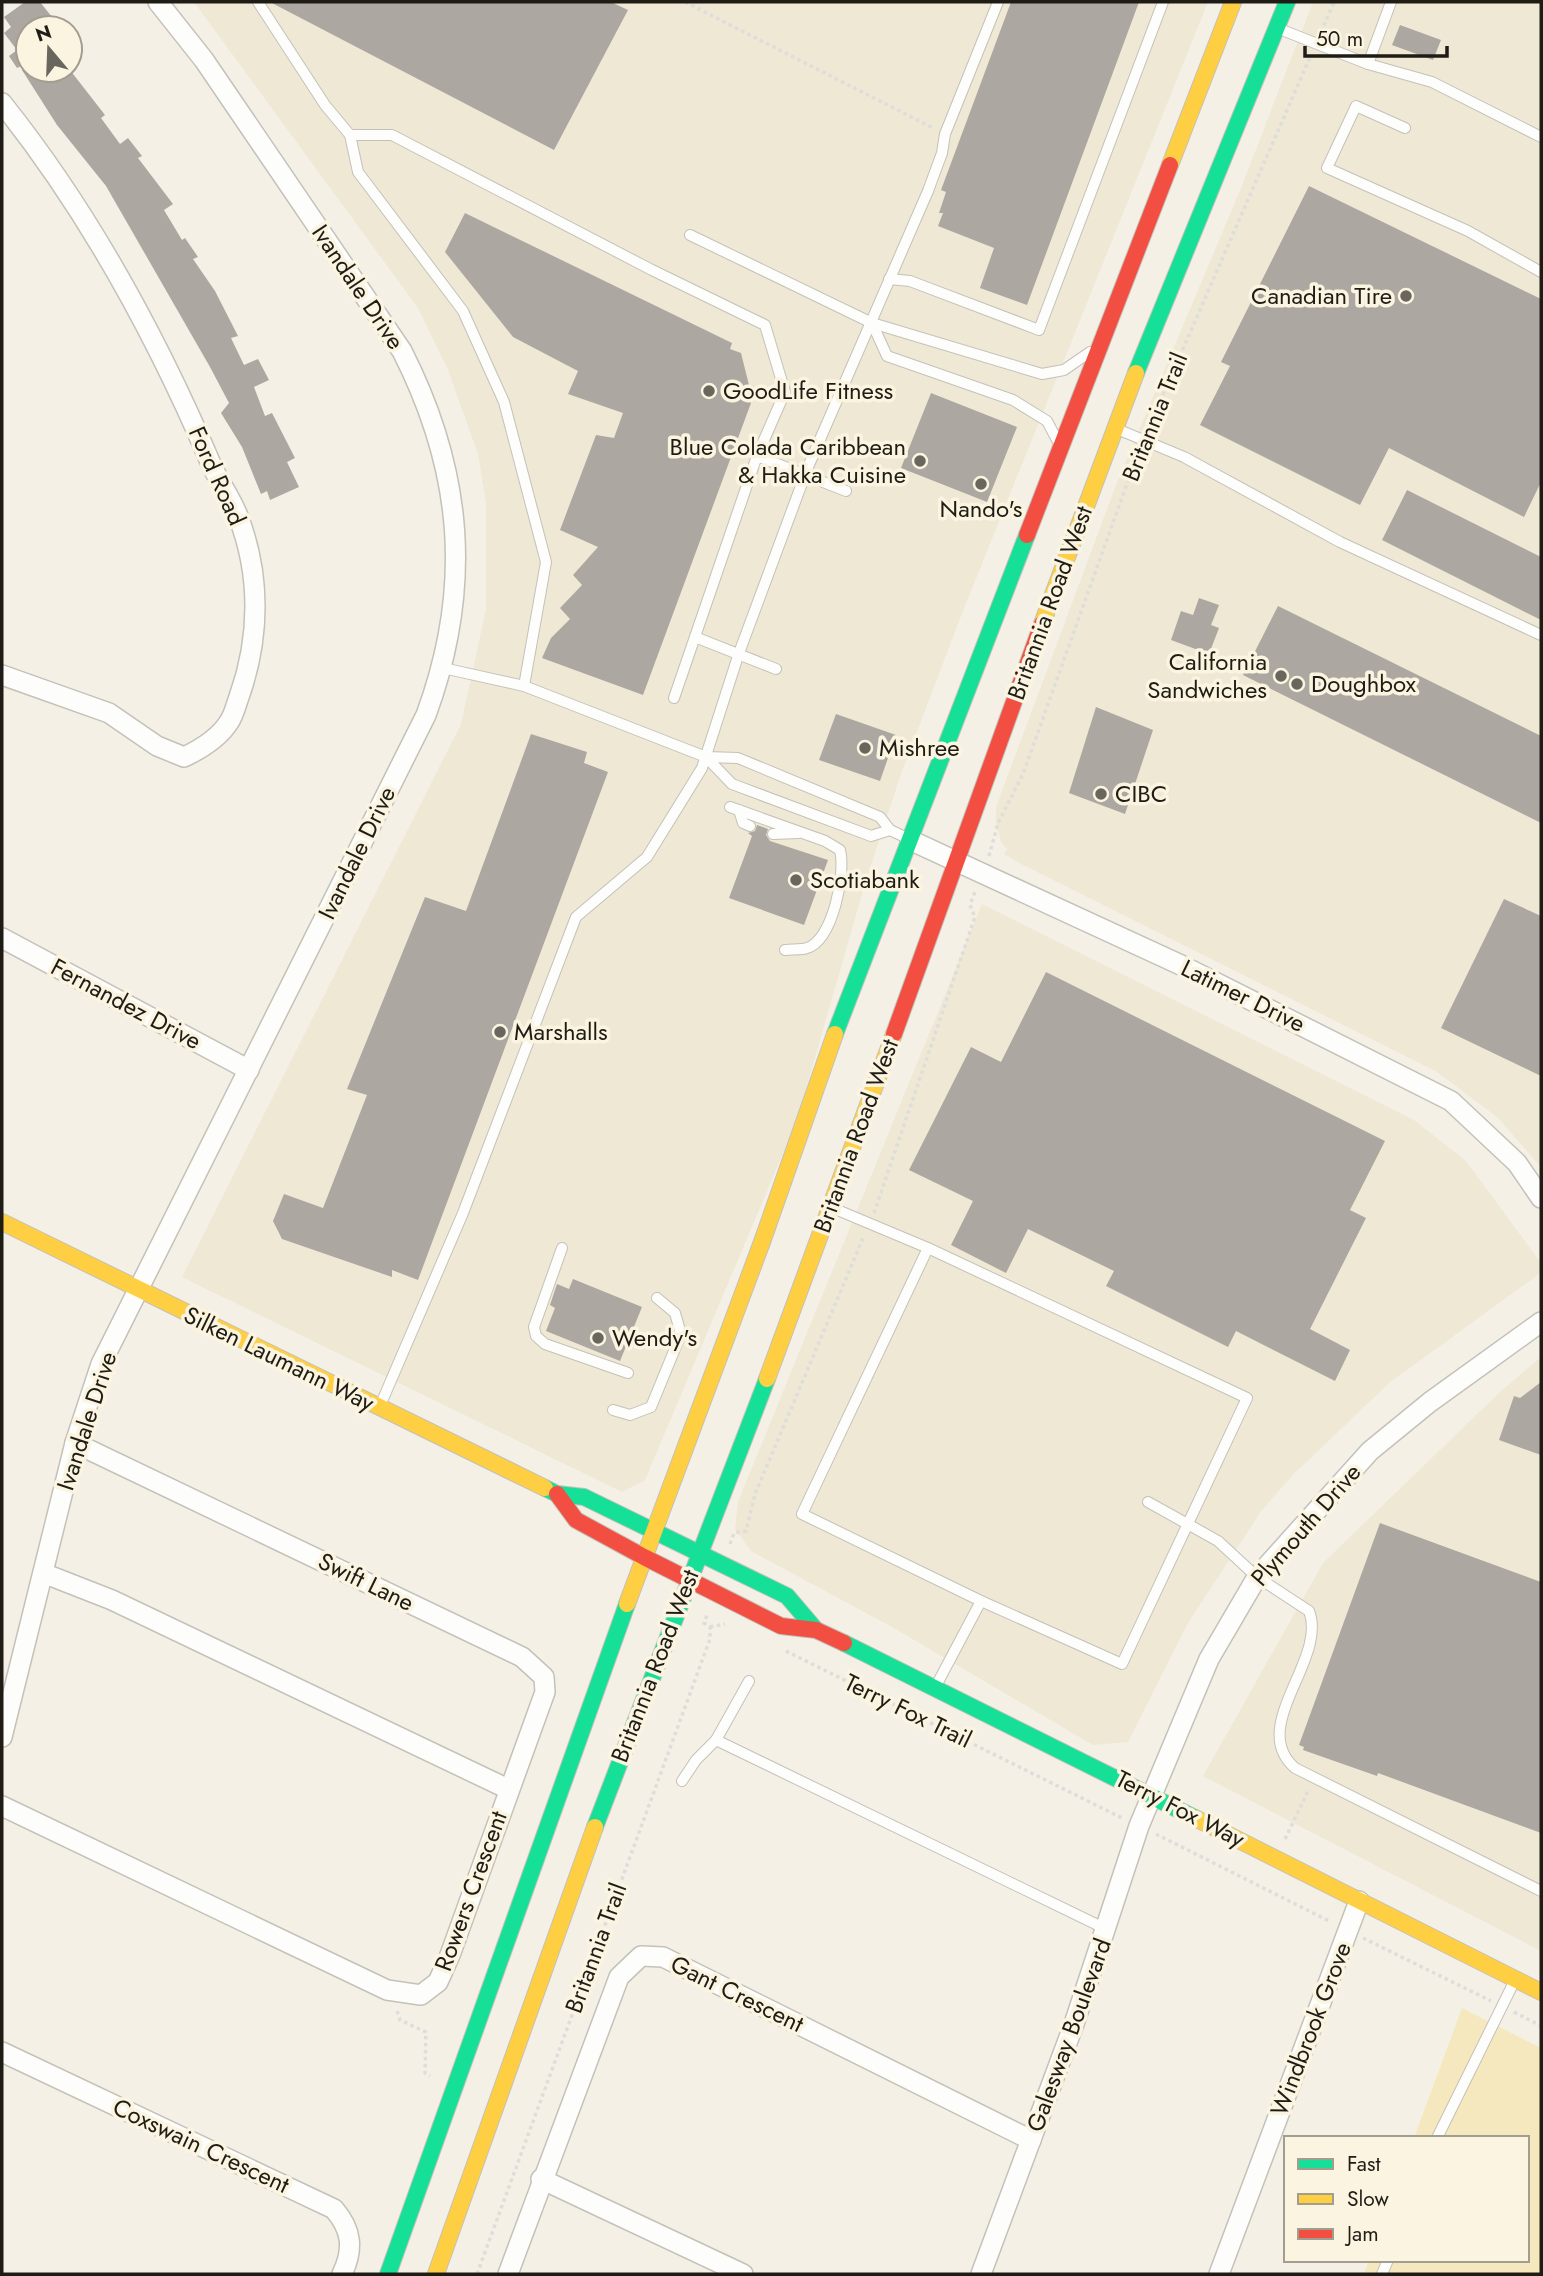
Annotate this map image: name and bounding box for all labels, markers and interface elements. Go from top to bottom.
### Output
north arrow [14,14,84,84]
scale bar [1305,14,1447,58]
text: N [32,18,55,49]
text: 50 m [1316,24,1363,54]
street label: Ivandale Drive [304,217,413,356]
place label: Canadian Tire [1251,278,1392,313]
marker: Canadian Tire [1398,288,1414,304]
street label: Britannia Trail [1113,347,1196,486]
place label: GoodLife Fitness [723,373,893,408]
marker: GoodLife Fitness [701,383,717,399]
street label: Ford Road [180,421,255,531]
place label: Blue Colada Caribbean & Hakka Cuisine [670,429,906,492]
marker: Blue Colada Caribbean & Hakka Cuisine [912,453,928,469]
marker: Nando's [973,476,989,492]
place label: Nando's [940,491,1022,526]
street label: Britannia Road West [998,501,1101,705]
place label: California Sandwiches [1147,644,1267,707]
place label: Doughbox [1311,666,1417,701]
marker: California Sandwiches [1273,668,1289,684]
marker: Doughbox [1289,676,1305,692]
place label: Mishree [879,730,960,765]
marker: Mishree [857,740,873,756]
place label: CIBC [1115,776,1167,811]
street label: Ivandale Drive [309,780,404,925]
marker: CIBC [1093,786,1109,802]
place label: Scotiabank [810,862,920,897]
marker: Scotiabank [788,872,804,888]
street label: Fernandez Drive [45,949,208,1058]
street label: Latimer Drive [1175,950,1311,1041]
place label: Marshalls [514,1014,608,1049]
marker: Marshalls [492,1024,508,1040]
street label: Britannia Road West [804,1034,907,1238]
street label: Silken Laumann Way [178,1297,381,1420]
place label: Wendy's [612,1320,697,1355]
marker: Wendy's [590,1330,606,1346]
street label: Ivandale Drive [48,1347,125,1495]
street label: Plymouth Drive [1242,1456,1369,1594]
street label: Swift Lane [312,1543,420,1620]
street label: Britannia Road West [602,1564,708,1767]
street label: Terry Fox Trail [838,1665,978,1757]
street label: Terry Fox Way [1110,1761,1251,1856]
street label: Rowers Crescent [425,1806,516,1976]
street label: Britannia Trail [556,1878,635,2018]
street label: Galesway Boulevard [1017,1933,1120,2137]
street label: Windbrook Grove [1261,1937,1360,2121]
street label: Gant Crescent [665,1946,810,2041]
street label: Coxswain Crescent [107,2089,295,2202]
legend [1284,2136,1529,2262]
text: Fast [1347,2149,1380,2179]
text: Slow [1347,2184,1389,2214]
text: Jam [1344,2219,1379,2249]

